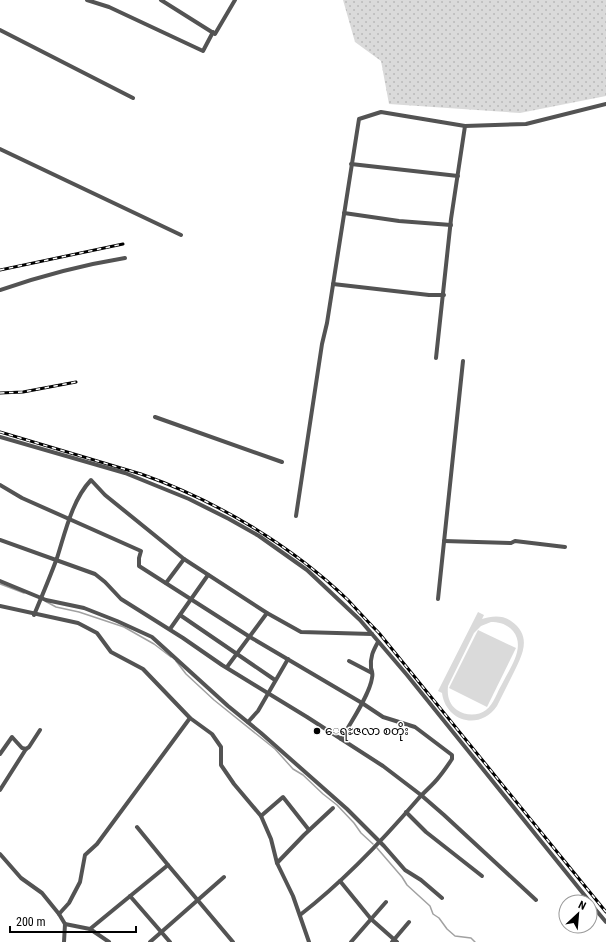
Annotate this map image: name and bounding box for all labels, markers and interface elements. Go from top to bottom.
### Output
place label: ေရႊဇလာ စတိုး [325,722,409,741]
marker: ေရႊဇလာ စတိုး [312,726,322,736]
north arrow [558,894,598,934]
text: N [576,898,588,913]
scale bar [10,908,136,934]
text: 200 m [16,915,46,929]

